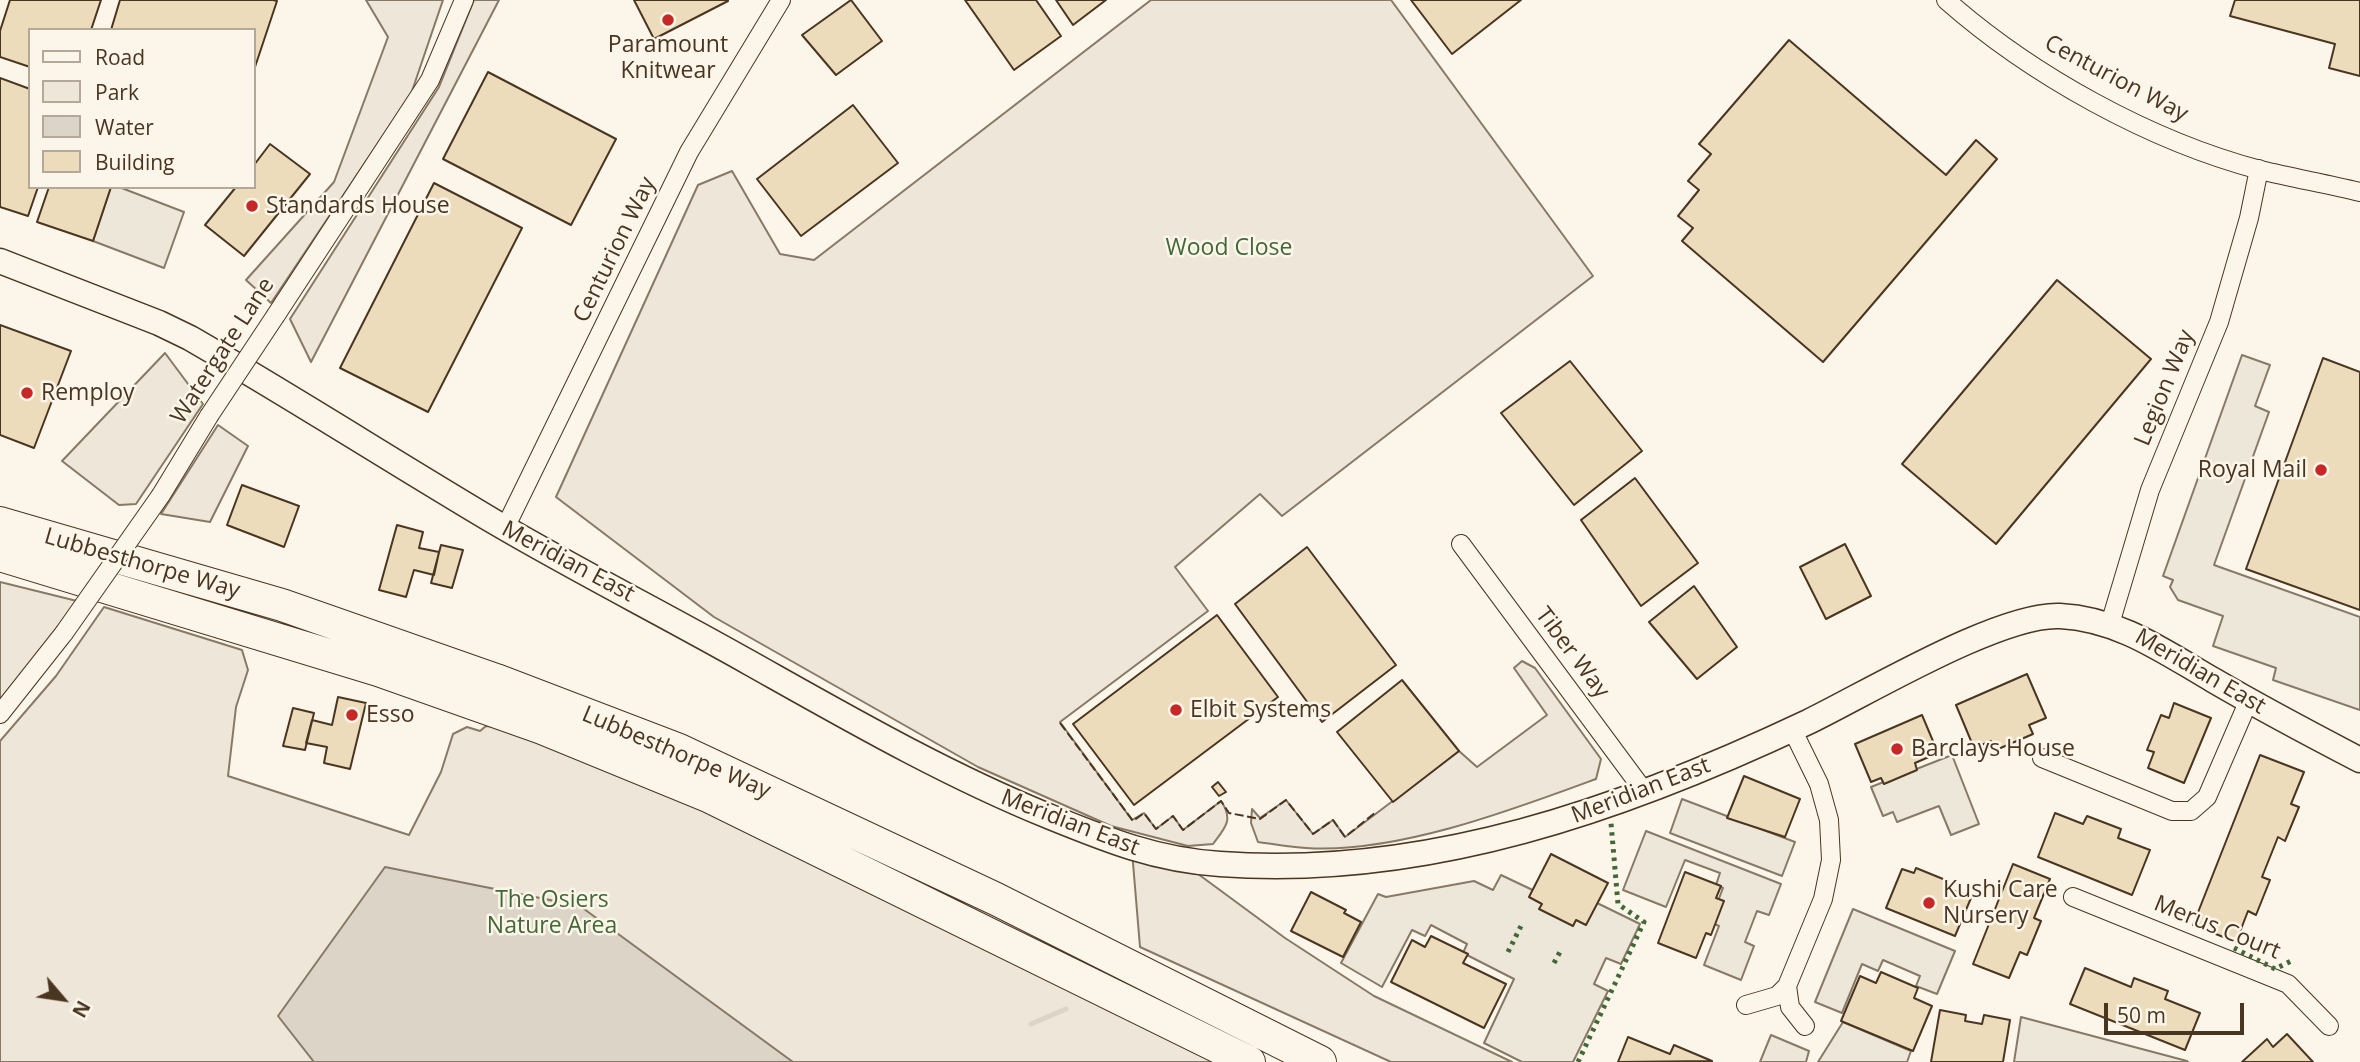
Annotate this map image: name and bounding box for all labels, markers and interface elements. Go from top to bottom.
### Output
marker: Paramount Knitwear [660,12,676,28]
legend [28,28,256,189]
street label: Centurion Way [2040,30,2192,128]
place label: Paramount Knitwear [608,31,728,85]
text: Road [95,43,145,71]
text: Park [95,78,139,106]
text: Water [95,113,154,141]
text: Building [95,148,174,176]
street label: Centurion Way [568,173,662,327]
place label: Standards House [266,192,450,220]
marker: Standards House [244,198,260,214]
park label: Wood Close [1166,234,1292,262]
street label: Watergate Lane [165,273,281,429]
street label: Legion Way [2129,326,2201,450]
place label: Remploy [41,379,135,407]
marker: Remploy [19,385,35,401]
place label: Royal Mail [2198,456,2307,484]
marker: Royal Mail [2313,462,2329,478]
street label: Meridian East [497,515,639,609]
street label: Lubbesthorpe Way [41,523,243,605]
street label: Tiber Way [1529,602,1615,704]
street label: Meridian East [2130,623,2270,721]
place label: Elbit Systems [1190,696,1331,724]
place label: Esso [366,701,415,729]
street label: Lubbesthorpe Way [578,701,774,805]
marker: Elbit Systems [1168,702,1184,718]
marker: Esso [344,707,360,723]
place label: Barclays House [1911,735,2075,763]
marker: Barclays House [1889,741,1905,757]
street label: Meridian East [1568,752,1714,830]
street label: Meridian East [997,784,1143,862]
place label: Kushi Care Nursery [1943,876,2058,930]
park label: The Osiers Nature Area [487,886,617,940]
street label: Merus Court [2150,890,2284,966]
marker: Kushi Care Nursery [1921,895,1937,911]
north arrow [28,964,98,1034]
scale bar [2108,988,2248,1032]
text: N [66,996,96,1022]
text: 50 m [2117,1001,2166,1029]

